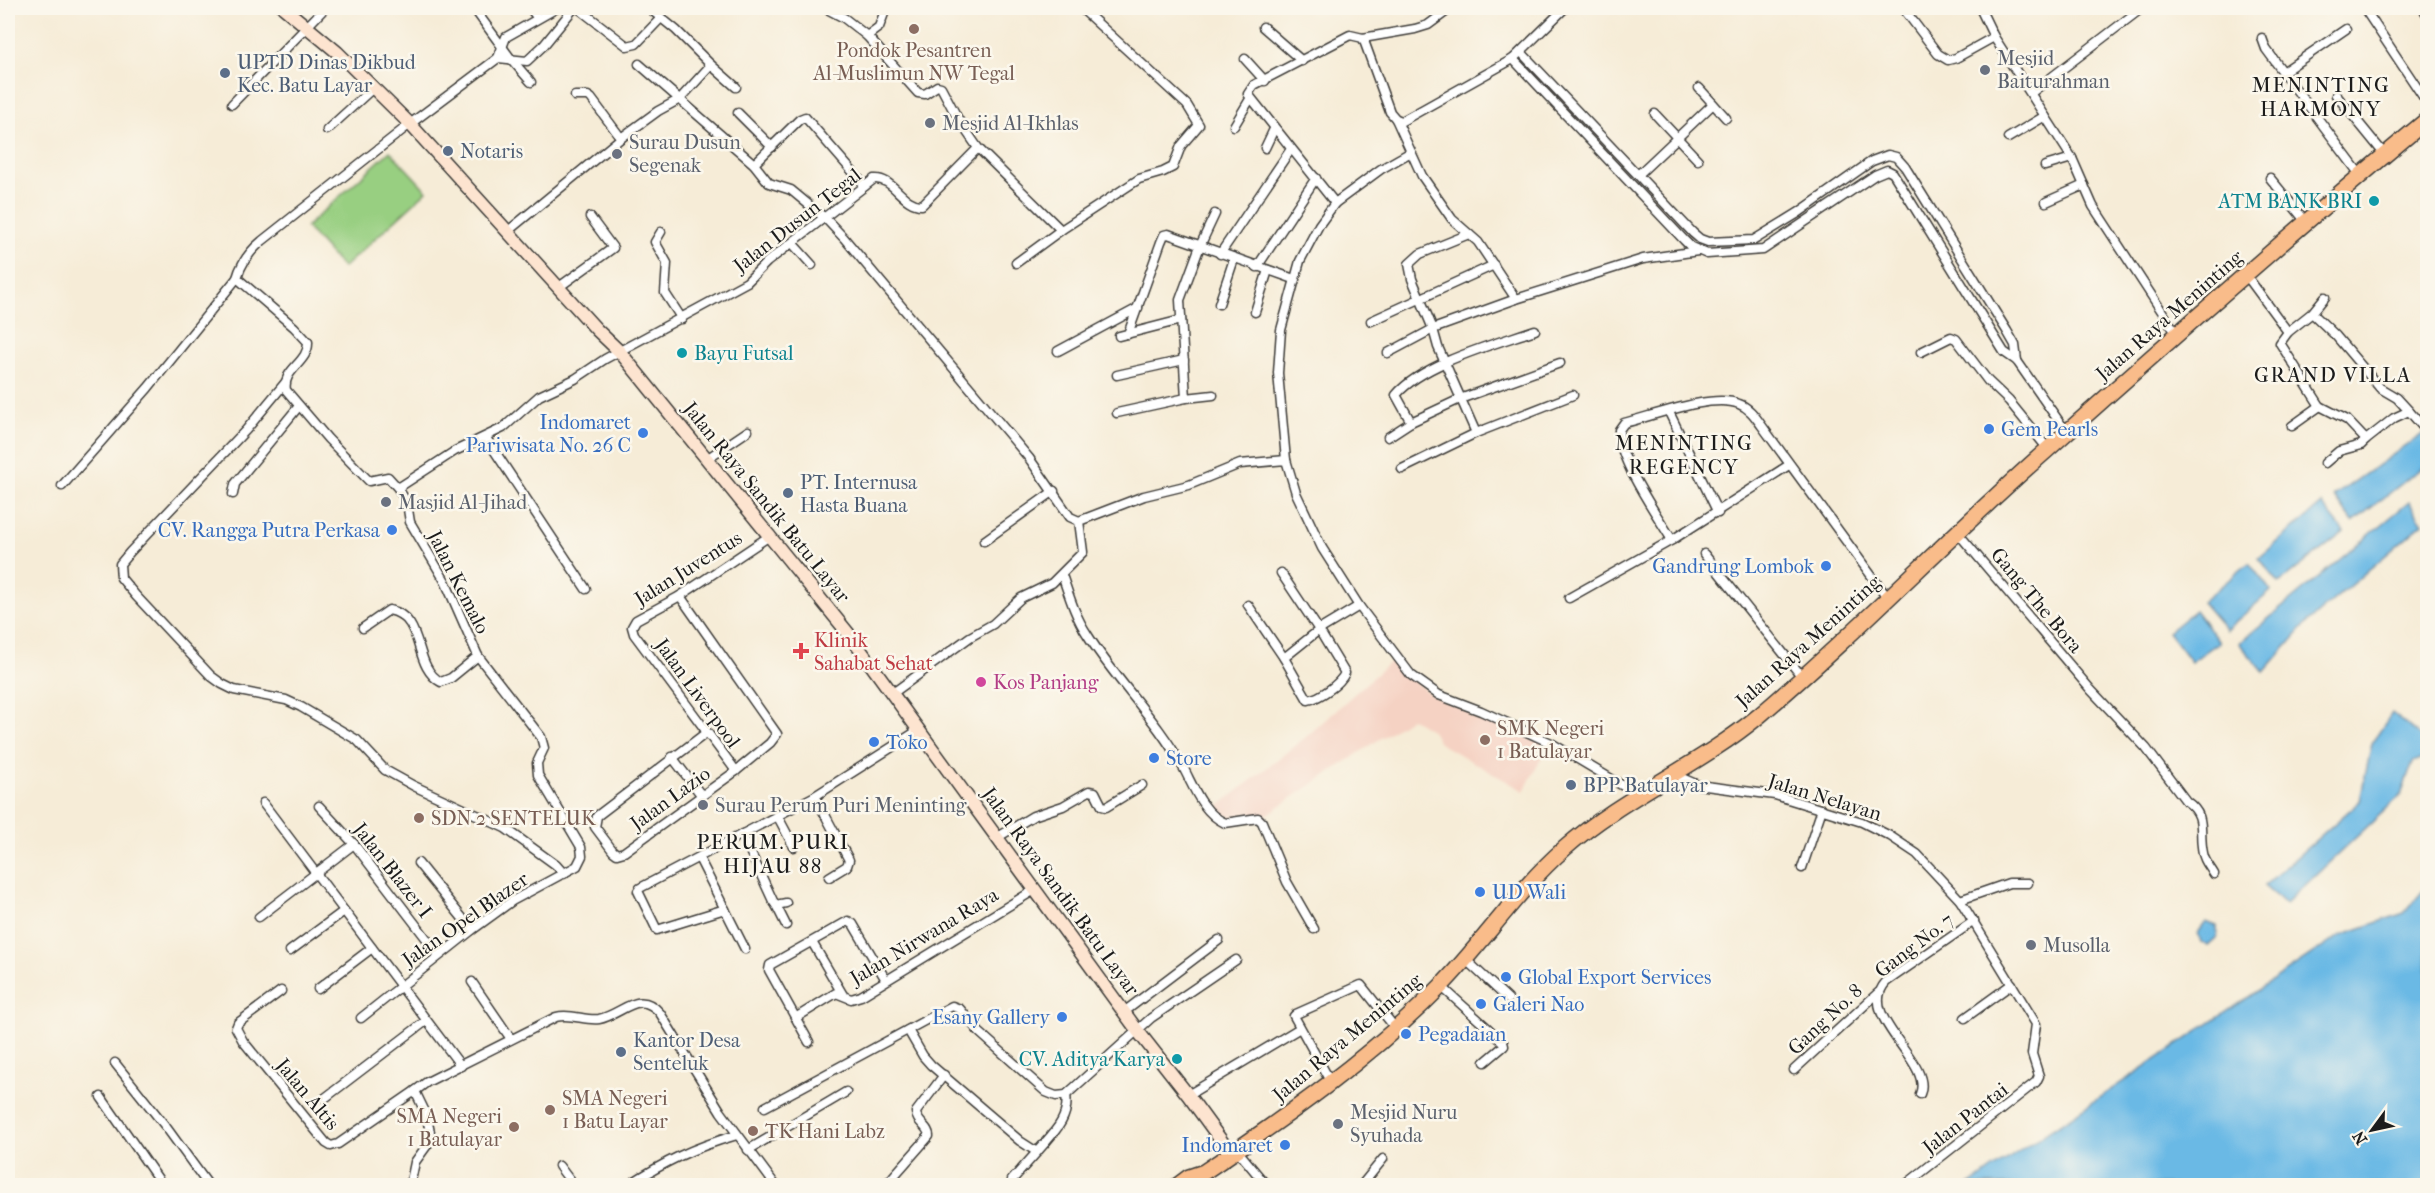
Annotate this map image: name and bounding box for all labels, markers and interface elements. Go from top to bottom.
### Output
marker: Pondok Pesantren Al-Muslimun NW Tegal [907,22,921,36]
place label: Pondok Pesantren Al-Muslimun NW Tegal [812,39,1015,85]
place label: Mesjid Baiturahman [1997,47,2110,93]
place label: UPTD Dinas Dikbud Kec. Batu Layar [237,51,417,97]
marker: Mesjid Baiturahman [1978,63,1992,77]
marker: UPTD Dinas Dikbud Kec. Batu Layar [218,66,232,80]
district label: MENINTING HARMONY [2252,73,2390,121]
place label: Mesjid Al-Ikhlas [942,112,1079,135]
marker: Mesjid Al-Ikhlas [923,116,937,130]
place label: Surau Dusun Segenak [629,131,741,177]
place label: Notaris [460,140,523,163]
marker: Notaris [441,144,455,158]
marker: Surau Dusun Segenak [610,147,624,161]
street label: Jalan Dusun Tegal [727,163,866,279]
place label: ATM BANK BRI [2217,190,2362,213]
marker: ATM BANK BRI [2367,194,2381,208]
street label: Jalan Raya Meninting [2090,245,2248,387]
place label: Bayu Futsal [694,342,794,365]
marker: Bayu Futsal [675,346,689,360]
district label: GRAND VILLA [2254,363,2412,387]
street label: Jalan Raya Sandik Batu Layar [677,396,855,608]
place label: Indomaret Pariwisata No. 26 C [466,411,631,457]
place label: Gem Pearls [2001,418,2098,441]
marker: Gem Pearls [1982,422,1996,436]
marker: Indomaret Pariwisata No. 26 C [636,426,650,440]
district label: MENINTING REGENCY [1615,431,1753,479]
place label: PT. Internusa Hasta Buana [800,471,918,517]
marker: PT. Internusa Hasta Buana [781,486,795,500]
place label: Masjid Al-Jihad [398,491,528,514]
marker: Masjid Al-Jihad [379,495,393,509]
place label: CV. Rangga Putra Perkasa [158,519,381,542]
marker: CV. Rangga Putra Perkasa [385,523,399,537]
street label: Jalan Kemalo [422,525,494,638]
street label: Jalan Juventus [629,526,746,612]
street label: Gang The Bora [1986,543,2088,658]
place label: Gandrung Lombok [1652,555,1815,578]
marker: Gandrung Lombok [1819,559,1833,573]
street label: Jalan Raya Meninting [1730,570,1886,714]
place label: Klinik Sahabat Sehat [814,629,933,675]
street label: Jalan Liverpool [649,632,745,753]
marker: Klinik Sahabat Sehat [792,642,810,660]
place label: Kos Panjang [993,671,1099,694]
marker: Kos Panjang [974,675,988,689]
place label: SMK Negeri 1 Batulayar [1497,717,1604,763]
place label: Toko [886,731,928,754]
marker: SMK Negeri 1 Batulayar [1478,733,1492,747]
marker: Toko [867,735,881,749]
place label: Store [1166,747,1212,770]
marker: Store [1147,751,1161,765]
street label: Jalan Lazio [624,762,715,836]
street label: Jalan Nelayan [1763,769,1885,826]
place label: BPP Batulayar [1583,774,1708,797]
marker: BPP Batulayar [1564,778,1578,792]
street label: Jalan Raya Sandik Batu Layar [976,781,1144,1000]
place label: Surau Perum Puri Meninting [715,794,967,817]
marker: Surau Perum Puri Meninting [696,798,710,812]
place label: SDN 2 SENTELUK [431,807,597,830]
marker: SDN 2 SENTELUK [412,811,426,825]
street label: Jalan Blazer I [347,817,437,923]
district label: PERUM. PURI HIJAU 88 [697,830,849,878]
street label: Jalan Opel Blazer [396,867,533,973]
place label: UD Wali [1492,881,1566,904]
street label: Jalan Nirwana Raya [844,883,1003,991]
marker: UD Wali [1473,885,1487,899]
street label: Gang No. 7 [1870,908,1959,982]
place label: Musolla [2043,934,2111,957]
marker: Musolla [2024,938,2038,952]
place label: Global Export Services [1518,966,1711,989]
street label: Jalan Raya Meninting [1267,968,1427,1108]
marker: Global Export Services [1499,970,1513,984]
street label: Gang No. 8 [1783,979,1867,1060]
place label: Galeri Nao [1493,993,1585,1016]
marker: Galeri Nao [1474,997,1488,1011]
place label: Esany Gallery [932,1006,1051,1029]
marker: Esany Gallery [1055,1010,1069,1024]
place label: Pegadaian [1418,1023,1507,1046]
marker: Pegadaian [1399,1027,1413,1041]
place label: Kantor Desa Senteluk [633,1029,741,1075]
marker: Kantor Desa Senteluk [614,1045,628,1059]
place label: CV. Aditya Karya [1019,1048,1166,1071]
marker: CV. Aditya Karya [1170,1052,1184,1066]
street label: Jalan Altis [270,1053,344,1135]
street label: Jalan Pantai [1917,1078,2013,1160]
place label: SMA Negeri 1 Batu Layar [562,1087,668,1133]
north arrow [2342,1100,2402,1160]
place label: Mesjid Nuru Syuhada [1350,1101,1458,1147]
marker: SMA Negeri 1 Batu Layar [543,1103,557,1117]
place label: SMA Negeri 1 Batulayar [396,1105,502,1151]
marker: Mesjid Nuru Syuhada [1331,1117,1345,1131]
marker: SMA Negeri 1 Batulayar [507,1120,521,1134]
place label: TK Hani Labz [765,1120,885,1143]
marker: TK Hani Labz [746,1124,760,1138]
text: N [2348,1127,2371,1148]
place label: Indomaret [1181,1134,1273,1157]
marker: Indomaret [1278,1138,1292,1152]

